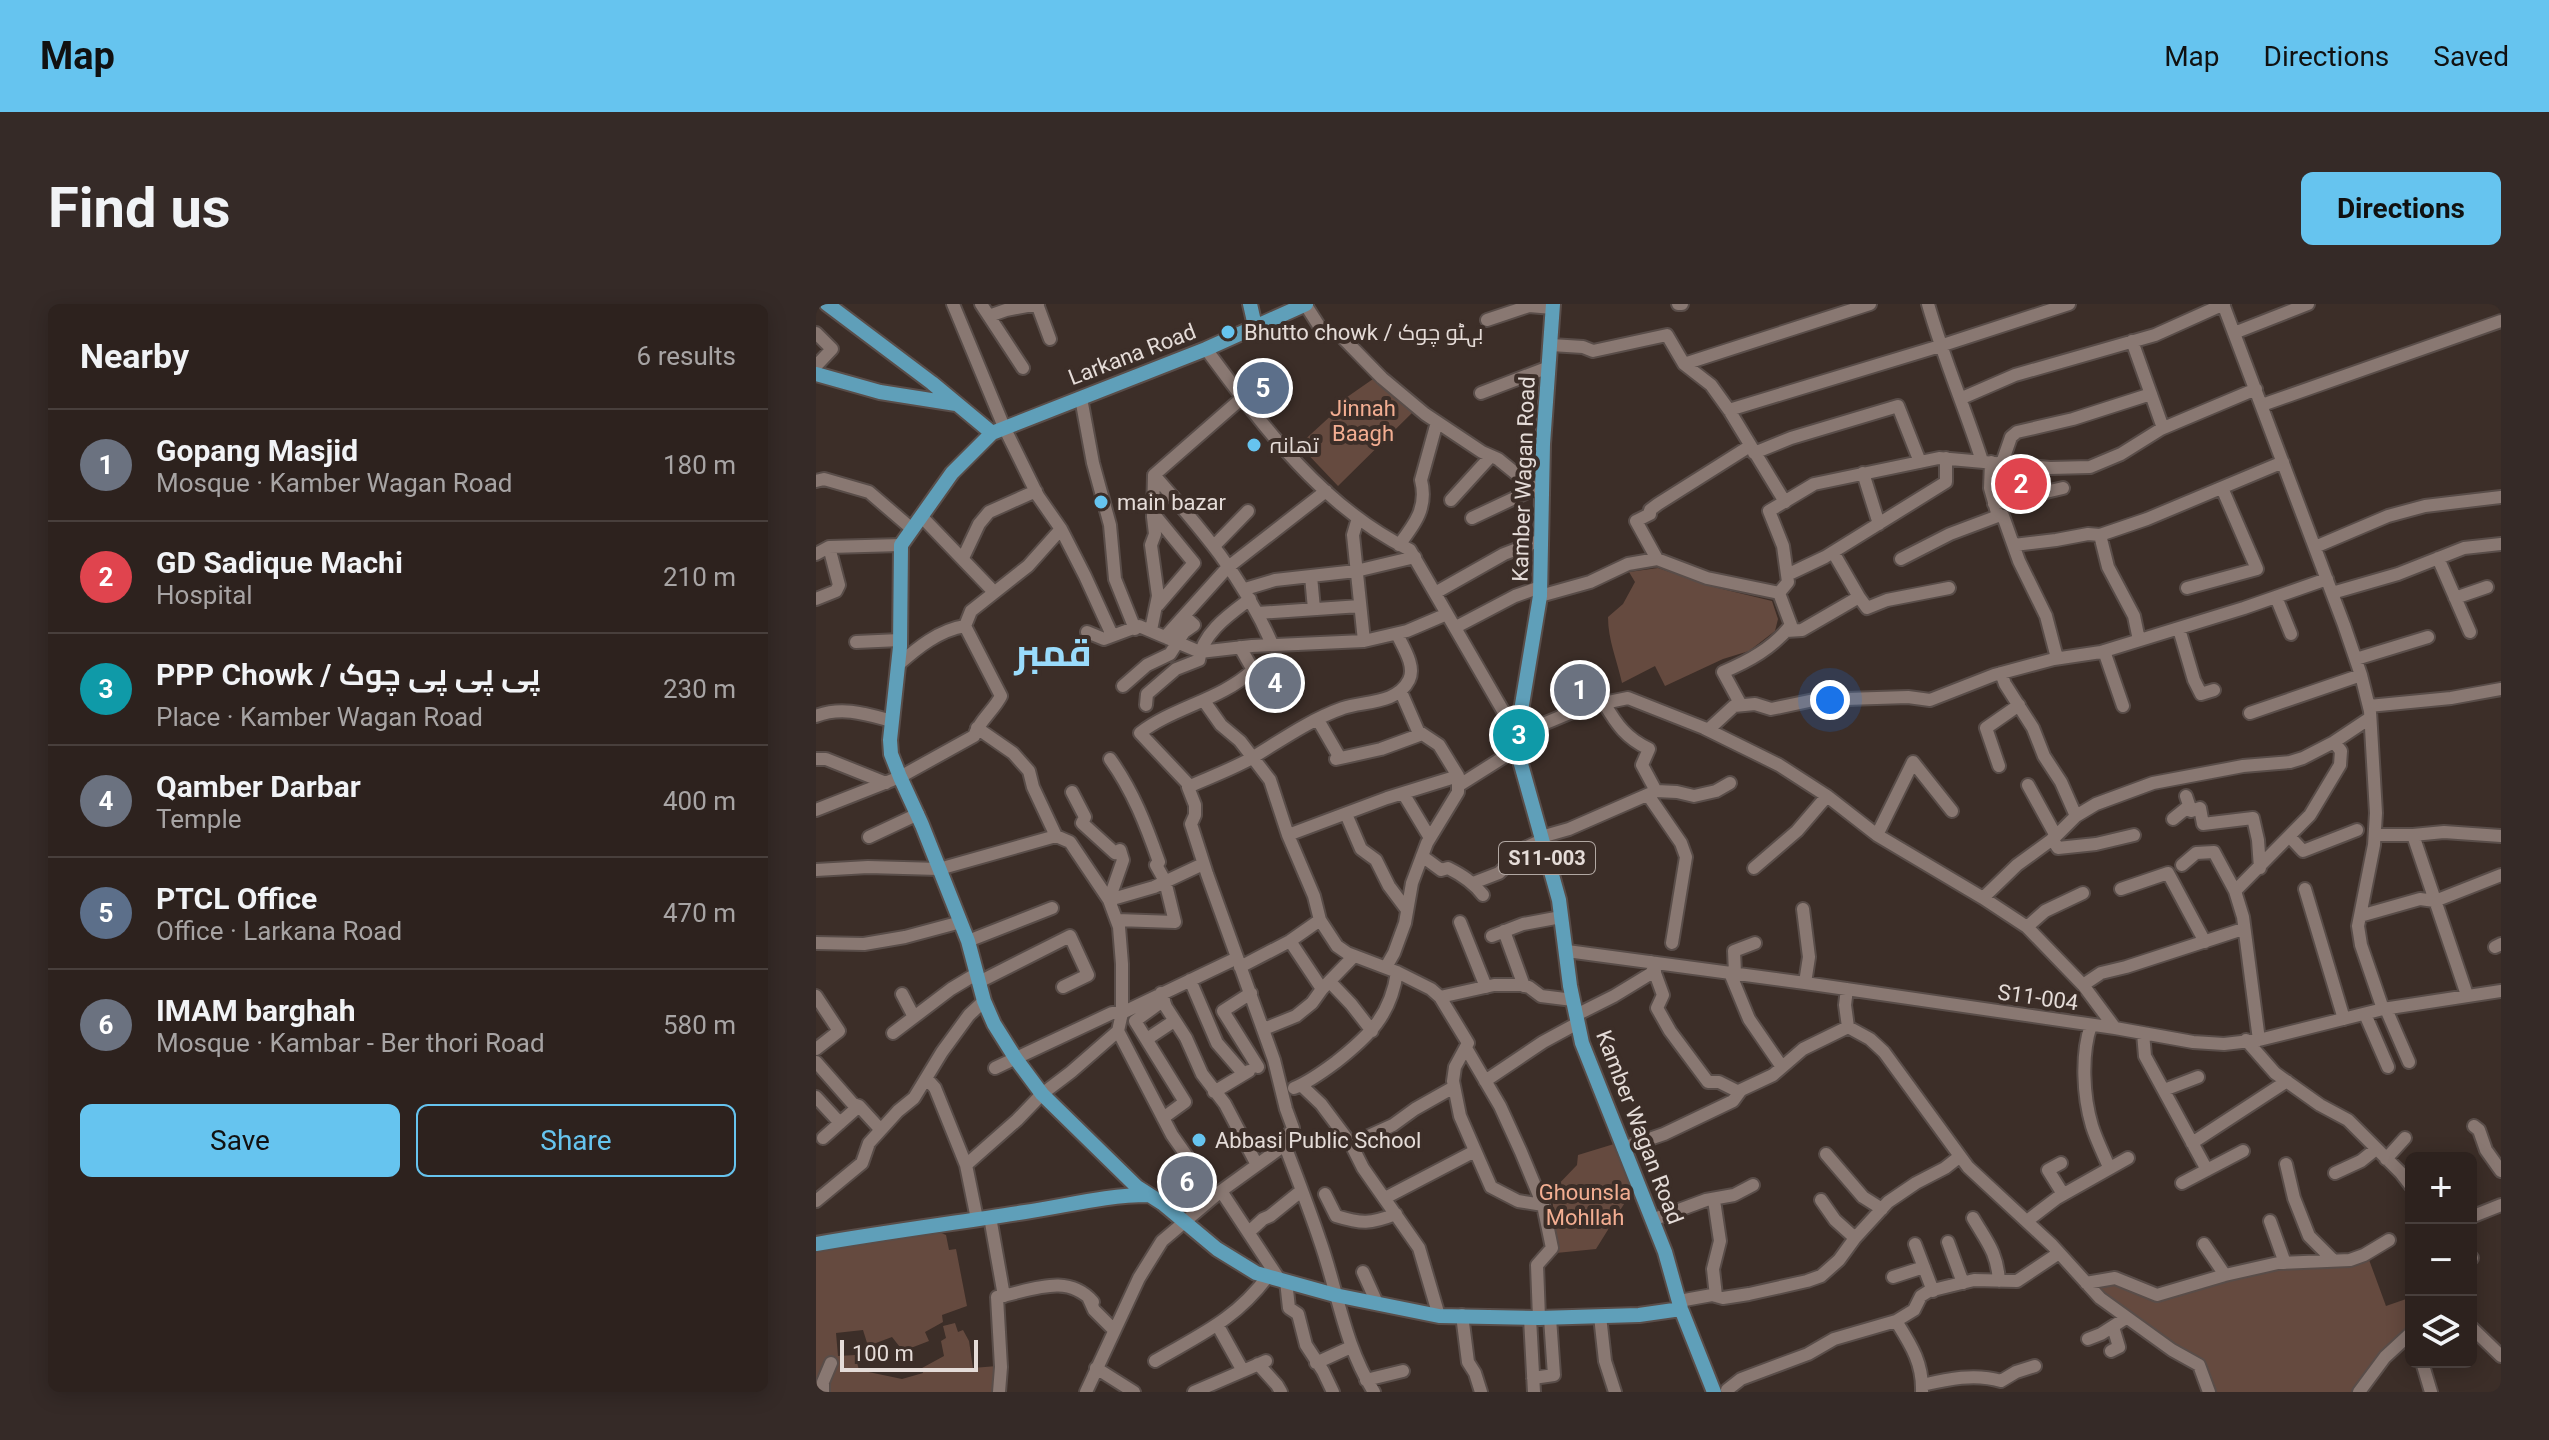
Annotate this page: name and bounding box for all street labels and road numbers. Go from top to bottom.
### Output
street label: Larkana Road [1065,319,1199,390]
street label: Kamber Wagan Road [1507,376,1540,582]
road number: S11-003 [1499,842,1595,874]
street label: S11-004 [1996,979,2080,1016]
street label: Kamber Wagan Road [1591,1027,1688,1228]

